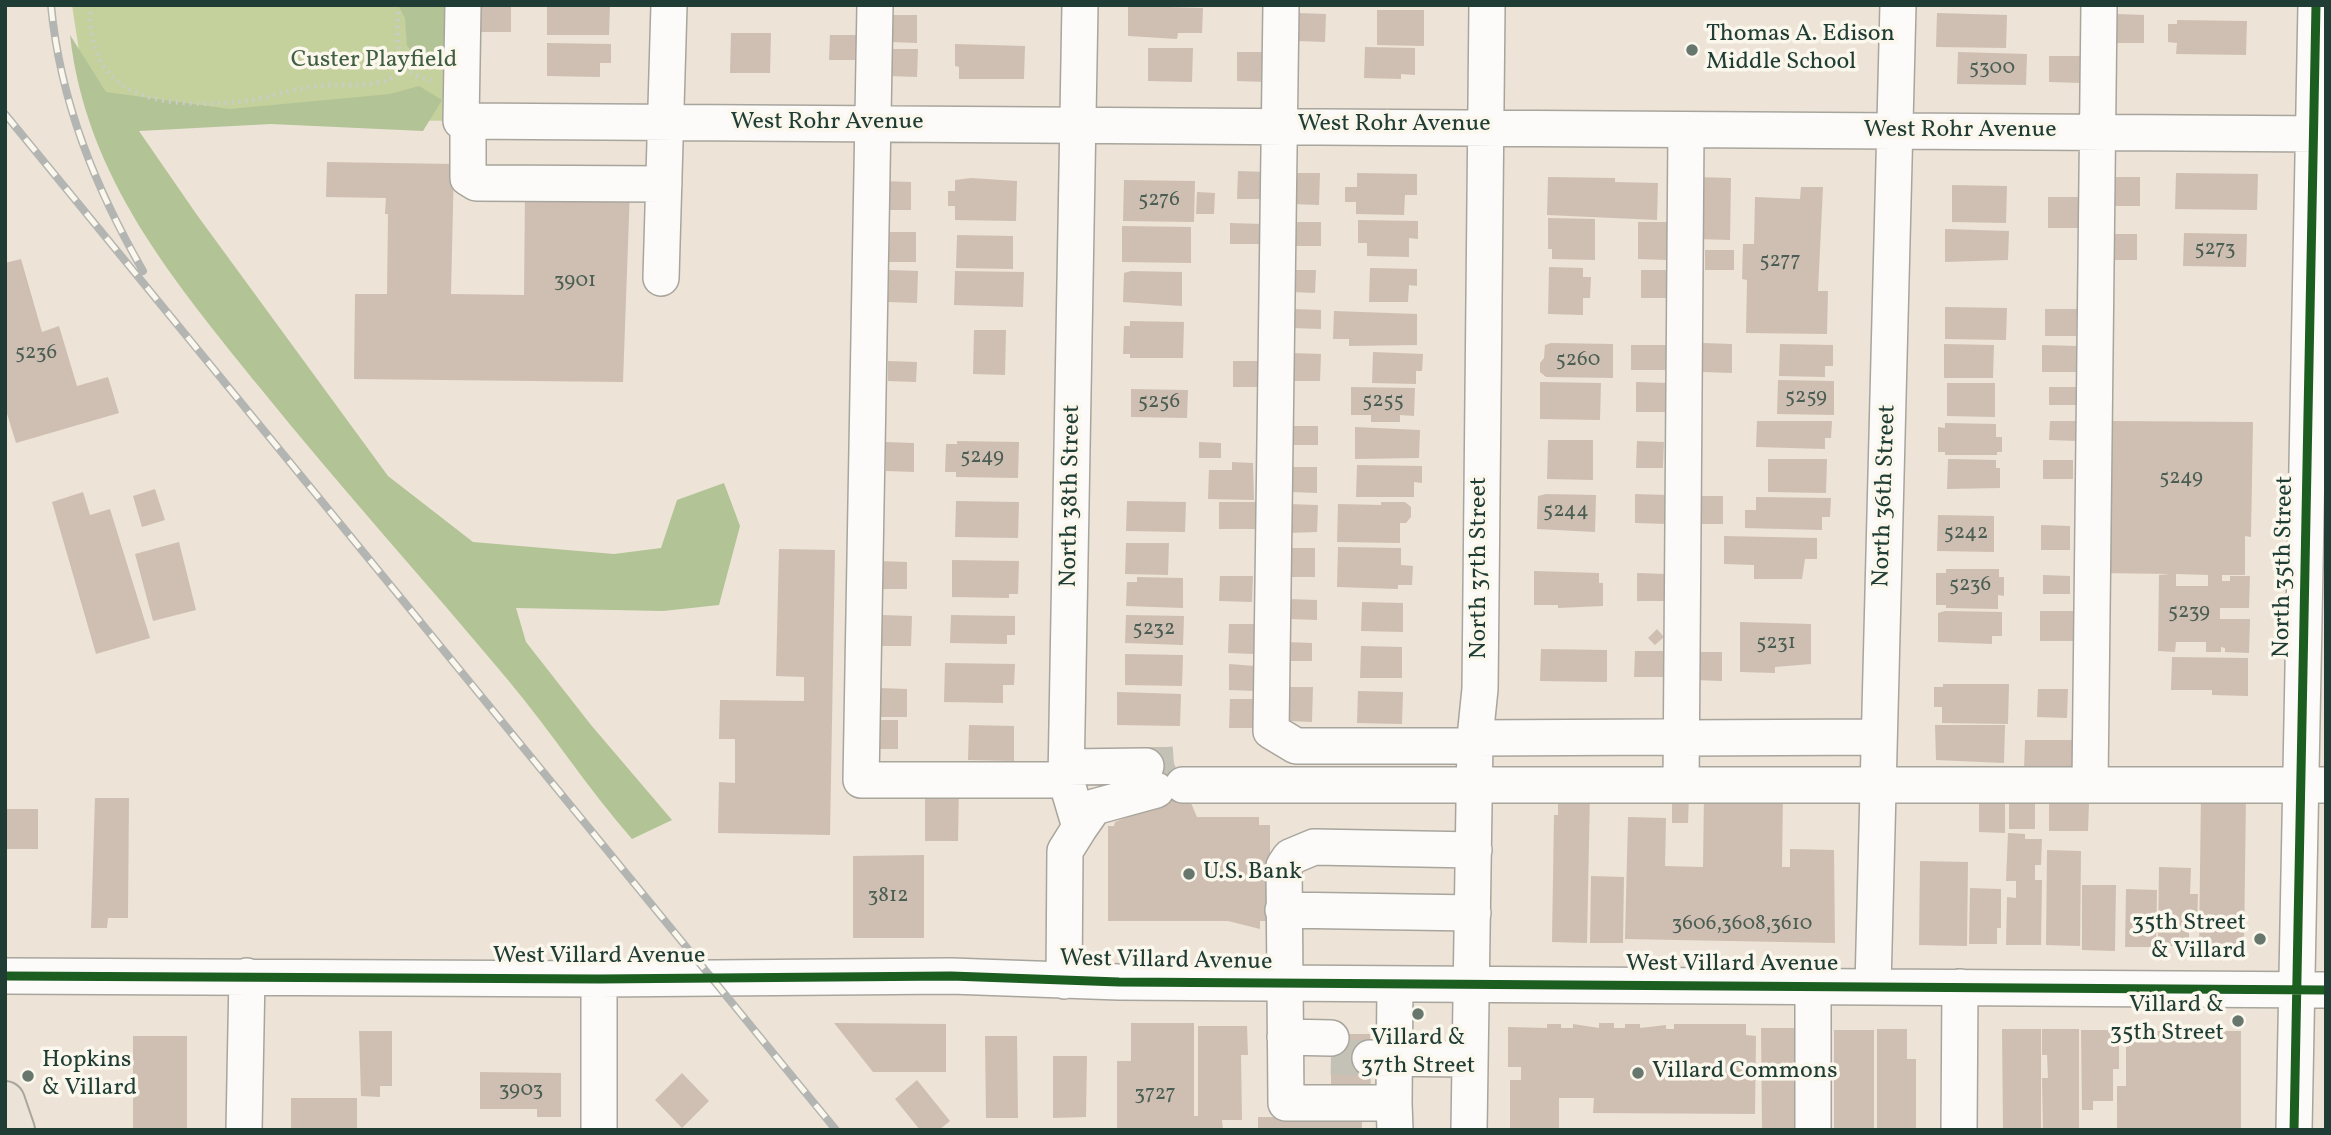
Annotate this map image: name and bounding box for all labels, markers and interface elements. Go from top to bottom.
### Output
place label: Thomas A. Edison Middle School [1706,22,1895,78]
marker: Thomas A. Edison Middle School [1684,42,1700,58]
park label: Custer Playfield [291,48,457,76]
house number: 5300 [1969,56,2015,82]
street label: West Rohr Avenue [730,110,924,138]
street label: West Rohr Avenue [1297,112,1491,140]
street label: West Rohr Avenue [1863,118,2057,146]
house number: 5276 [1138,188,1180,214]
house number: 5273 [2194,237,2236,263]
house number: 5277 [1759,249,1801,275]
house number: 3901 [554,269,596,295]
house number: 5236 [15,341,57,367]
house number: 5260 [1556,348,1600,374]
house number: 5259 [1785,385,1827,411]
house number: 5255 [1362,389,1404,415]
house number: 5256 [1138,390,1180,416]
street label: North 38th Street [1056,404,1088,588]
street label: North 36th Street [1868,404,1904,588]
house number: 5249 [960,445,1004,471]
house number: 5249 [2159,466,2203,492]
street label: North 35th Street [2269,476,2301,658]
street label: North 37th Street [1467,477,1495,659]
house number: 5244 [1543,499,1589,525]
house number: 5242 [1944,521,1988,547]
house number: 5236 [1949,573,1991,599]
house number: 5239 [2168,600,2210,626]
house number: 5232 [1133,617,1175,643]
house number: 5231 [1756,631,1796,657]
place label: U.S. Bank [1203,860,1302,888]
marker: U.S. Bank [1181,866,1197,882]
house number: 3812 [868,884,908,910]
place label: 35th Street & Villard [2132,911,2246,967]
house number: 3606,3608,3610 [1672,912,1812,938]
marker: 35th Street & Villard [2252,931,2268,947]
street label: West Villard Avenue [493,944,705,972]
street label: West Villard Avenue [1059,946,1273,978]
street label: West Villard Avenue [1626,952,1838,980]
place label: Villard & 35th Street [2110,993,2224,1049]
marker: Villard & 37th Street [1410,1006,1426,1022]
marker: Villard & 35th Street [2230,1013,2246,1029]
place label: Villard & 37th Street [1361,1026,1475,1082]
place label: Hopkins & Villard [42,1048,137,1104]
place label: Villard Commons [1652,1059,1837,1087]
marker: Villard Commons [1630,1065,1646,1081]
marker: Hopkins & Villard [20,1068,36,1084]
house number: 3903 [499,1078,543,1104]
house number: 3727 [1134,1082,1176,1108]

